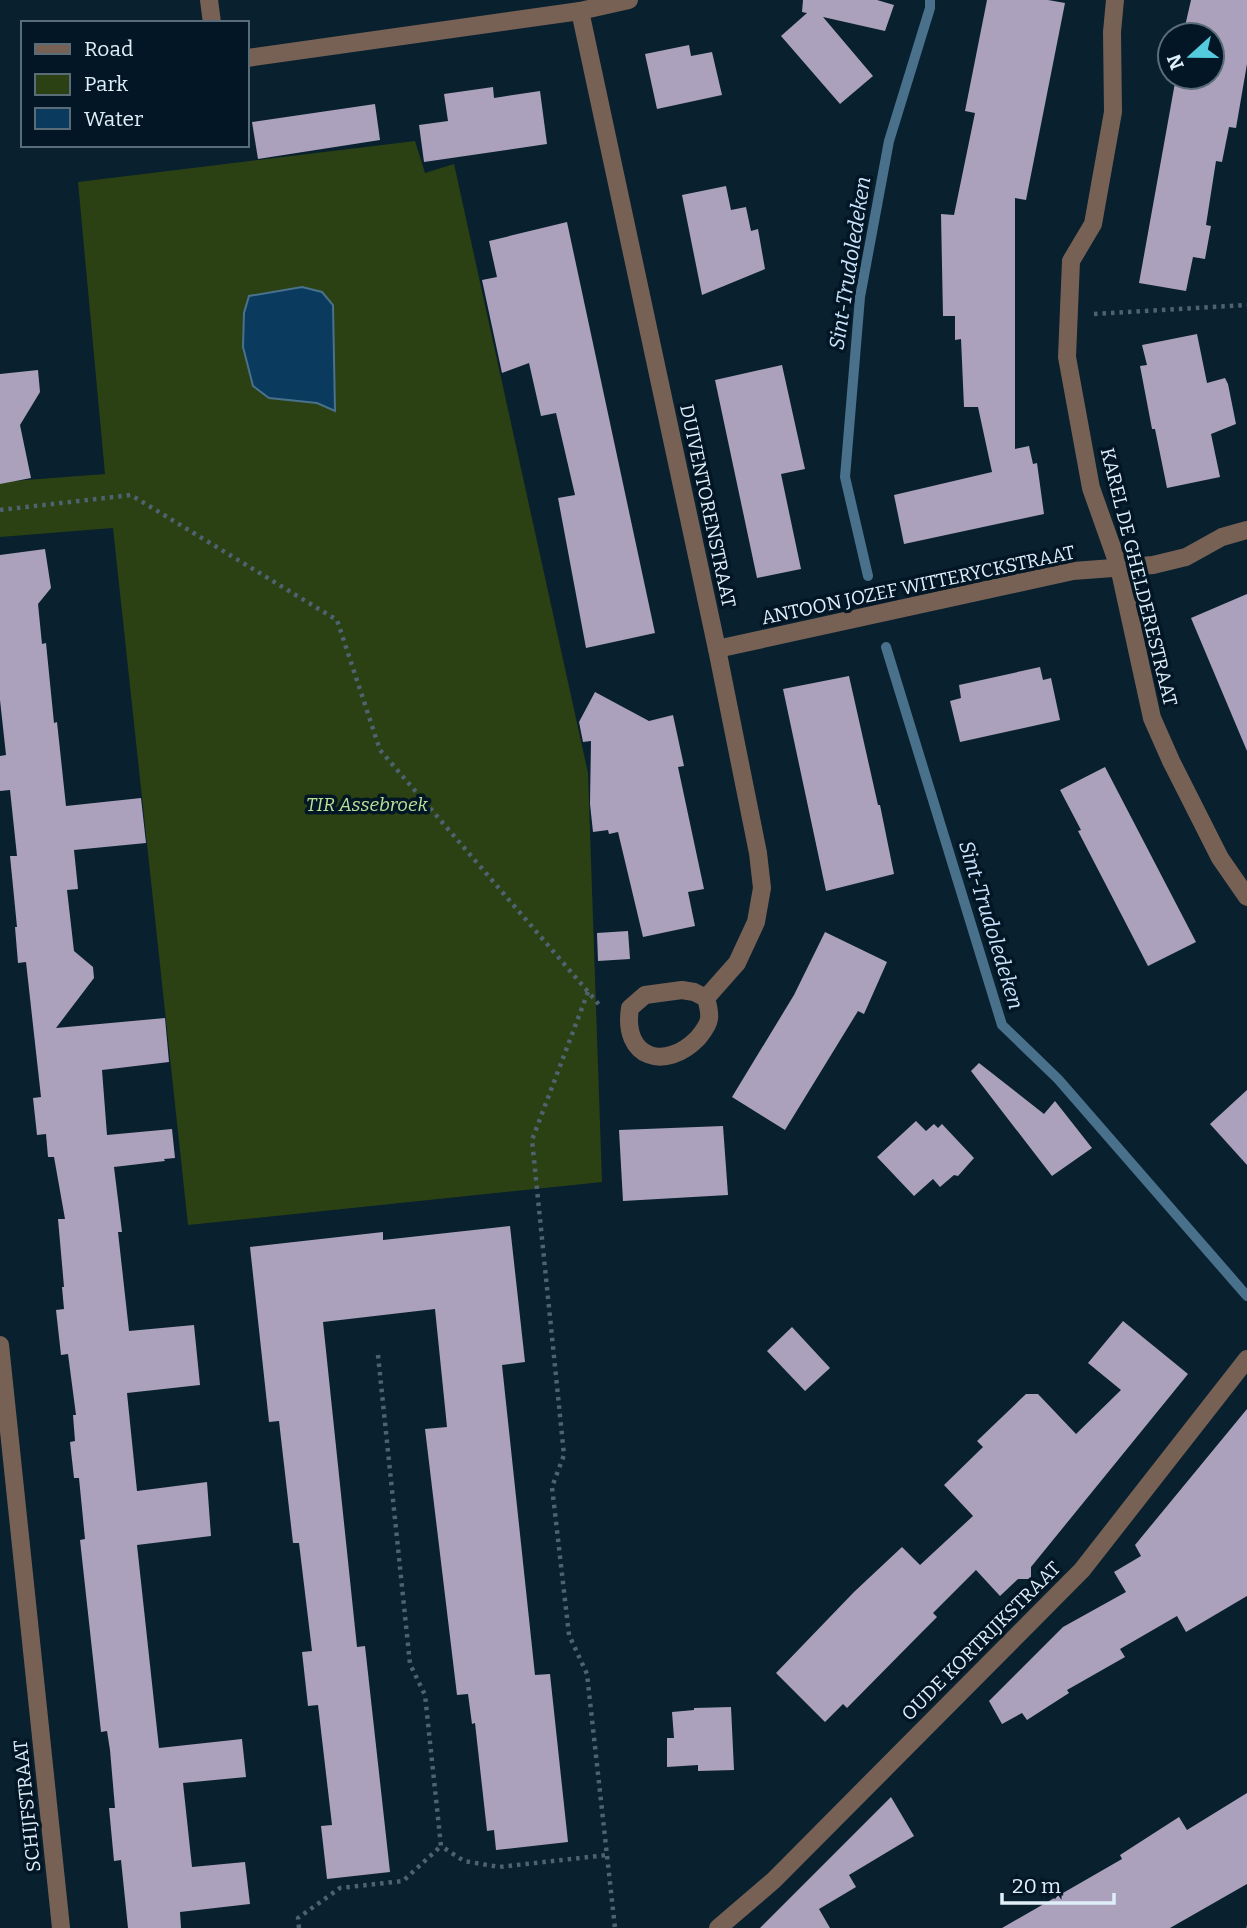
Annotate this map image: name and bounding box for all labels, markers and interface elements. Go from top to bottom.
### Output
legend [21,21,248,147]
north arrow [1156,21,1226,91]
text: Road [84,36,133,62]
text: N [1162,51,1189,73]
text: Park [84,71,128,97]
text: Water [84,106,143,132]
water label: Sint-Trudoledeken [823,175,877,351]
street label: DUIVENTORENSTRAAT [675,402,741,610]
street label: KAREL DE GHELDERESTRAAT [1096,445,1182,709]
street label: ANTOON JOZEF WITTERYCKSTRAAT [759,541,1077,629]
park label: TIR Assebroek [306,793,429,816]
water label: Sint-Trudoledeken [953,838,1029,1012]
street label: OUDE KORTRIJKSTRAAT [897,1557,1065,1725]
street label: SCHIJFSTRAAT [9,1739,45,1873]
scale bar [1002,1862,1114,1906]
text: 20 m [1012,1873,1061,1899]

